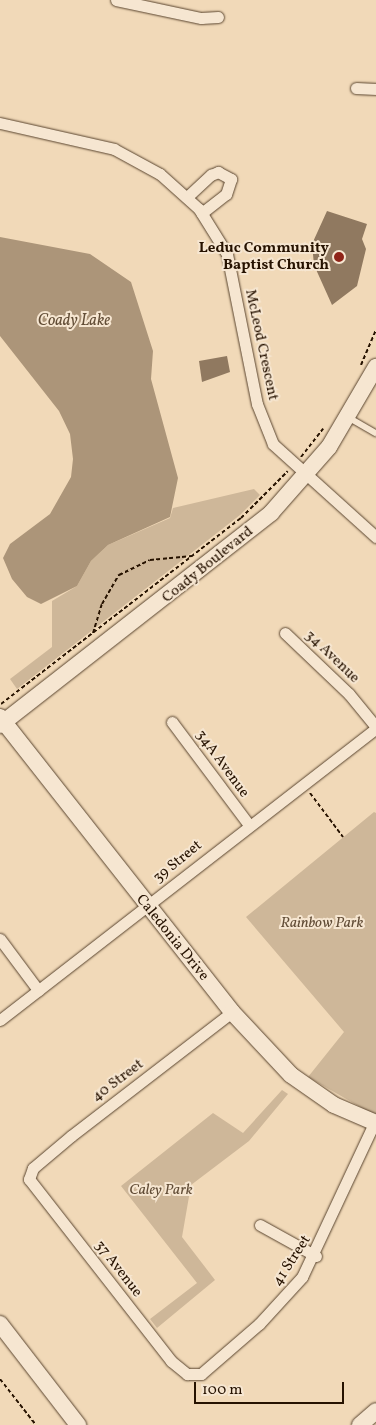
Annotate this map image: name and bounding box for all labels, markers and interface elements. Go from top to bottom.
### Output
place label: Leduc Community Baptist Church [199,239,329,274]
marker: Leduc Community Baptist Church [333,251,345,263]
street label: McLeod Crescent [240,288,282,402]
water label: Coady Lake [38,311,110,331]
street label: Coady Boulevard [159,523,257,607]
street label: 34 Avenue [301,627,363,687]
street label: 34A Avenue [191,727,253,801]
street label: 39 Street [150,837,206,887]
street label: Caledonia Drive [132,891,212,985]
park label: Rainbow Park [281,915,363,933]
street label: 40 Street [89,1056,147,1106]
park label: Caley Park [129,1182,193,1200]
street label: 41 Street [269,1232,315,1290]
street label: 37 Avenue [90,1237,146,1301]
scale bar [196,1372,346,1404]
text: 100 m [202,1380,242,1401]

